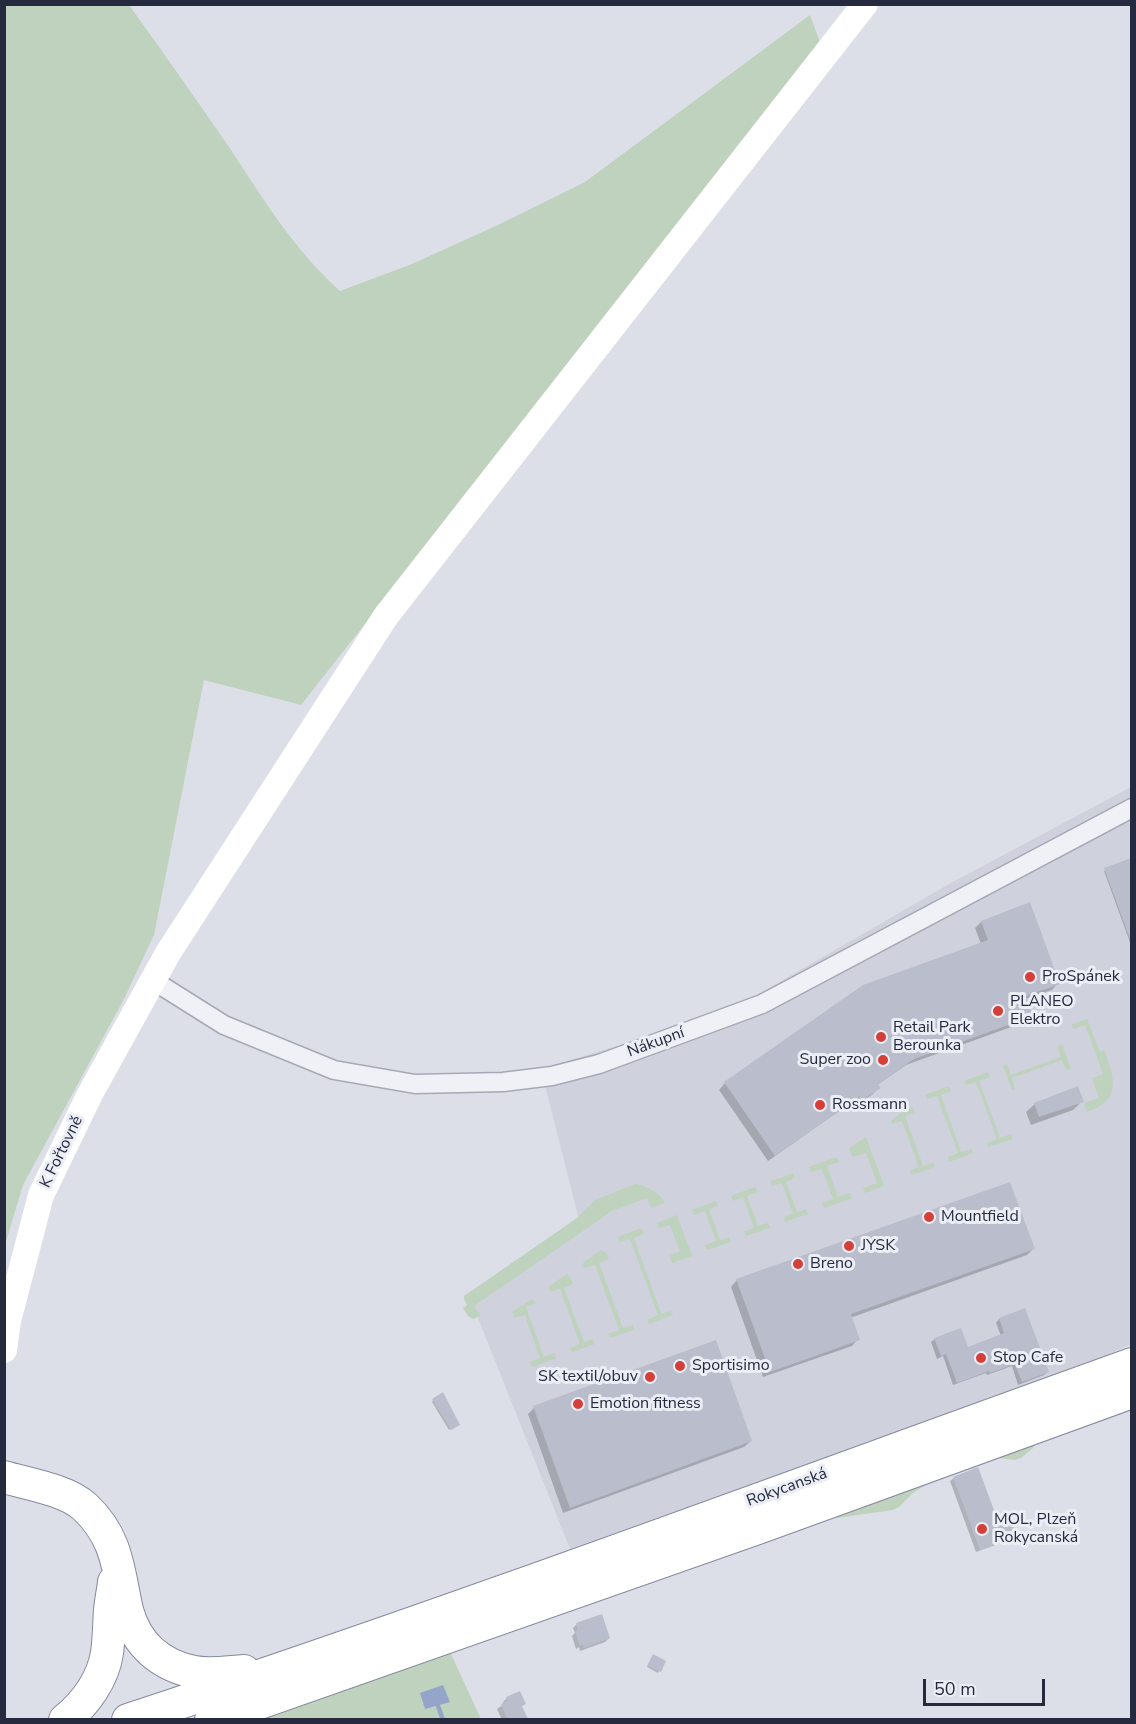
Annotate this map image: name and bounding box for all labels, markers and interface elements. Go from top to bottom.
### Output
place label: ProSpánek [1042,967,1120,987]
marker: ProSpánek [1023,970,1037,984]
place label: PLANEO Elektro [1010,992,1074,1030]
marker: PLANEO Elektro [991,1004,1005,1018]
place label: Retail Park Berounka [893,1018,971,1056]
street label: Nákupní [625,1024,687,1062]
marker: Retail Park Berounka [874,1030,888,1044]
place label: Super zoo [799,1050,871,1070]
marker: Super zoo [876,1053,890,1067]
place label: Rossmann [832,1095,907,1115]
marker: Rossmann [813,1098,827,1112]
street label: K Fořtovně [36,1113,88,1191]
place label: Mountfield [941,1207,1019,1227]
marker: Mountfield [922,1210,936,1224]
place label: JYSK [861,1236,895,1256]
marker: JYSK [842,1239,856,1253]
place label: Breno [810,1254,853,1274]
marker: Breno [791,1257,805,1271]
place label: Stop Cafe [993,1348,1063,1368]
marker: Stop Cafe [974,1351,988,1365]
place label: Sportisimo [692,1356,770,1376]
marker: Sportisimo [673,1359,687,1373]
place label: SK textil/obuv [538,1367,638,1387]
marker: SK textil/obuv [643,1370,657,1384]
place label: Emotion fitness [590,1394,701,1414]
marker: Emotion fitness [571,1397,585,1411]
street label: Rokycanská [744,1465,830,1511]
place label: MOL, Plzeň Rokycanská [994,1510,1078,1548]
marker: MOL, Plzeň Rokycanská [975,1522,989,1536]
scale bar [926,1667,1048,1705]
text: 50 m [934,1677,976,1701]

